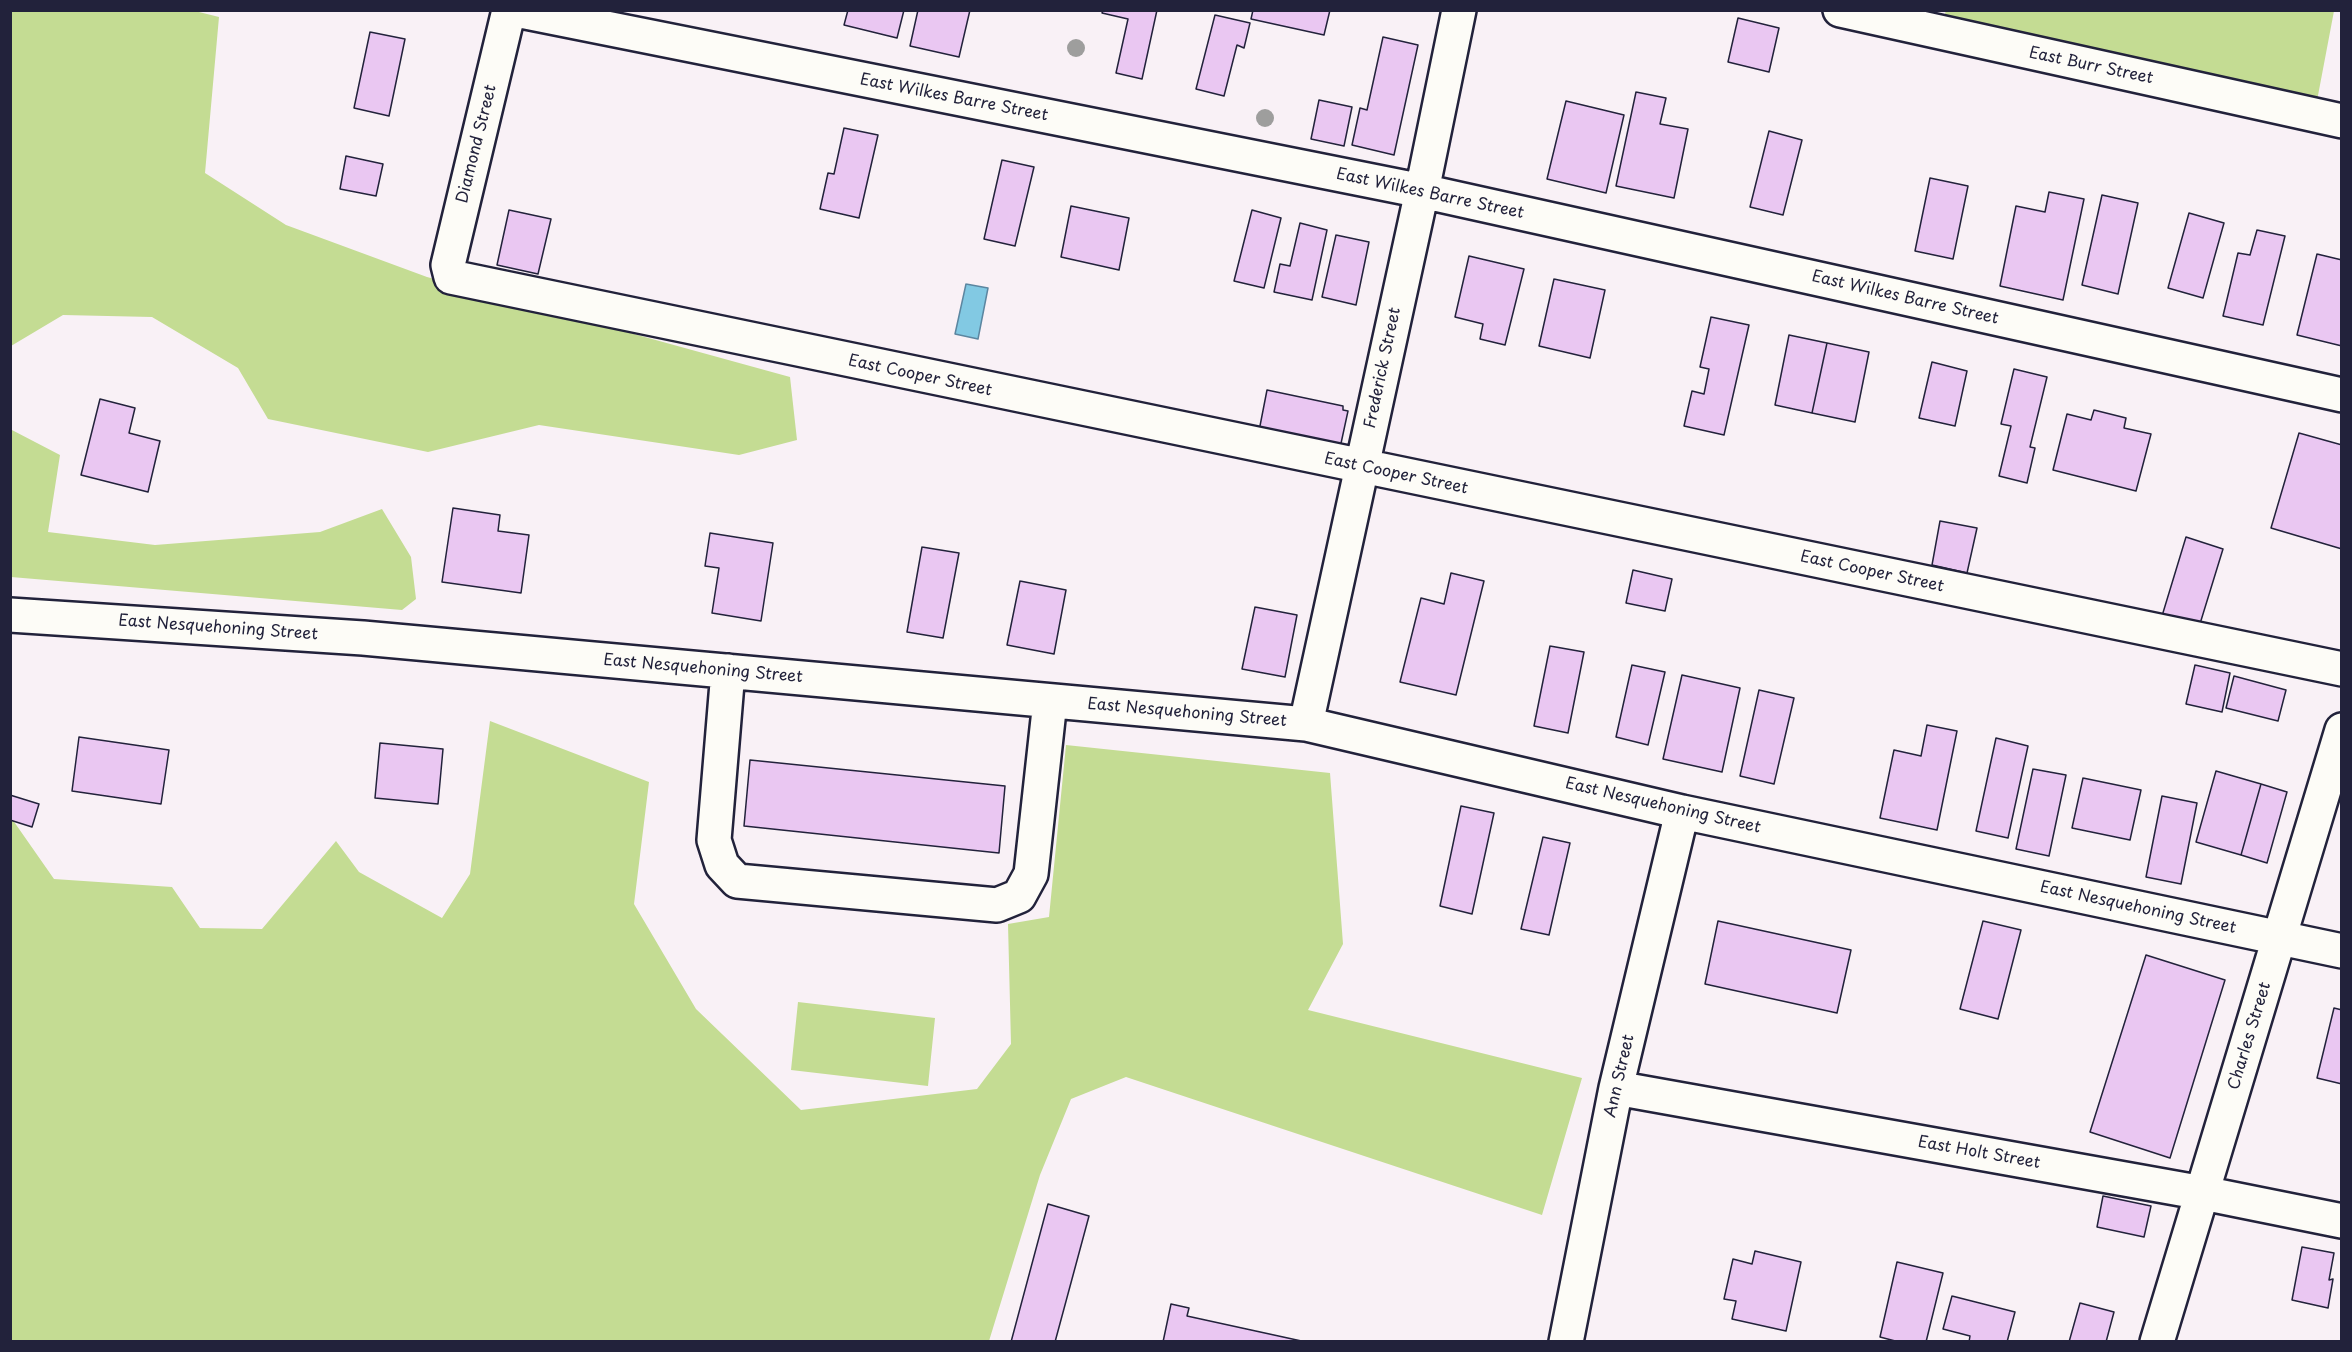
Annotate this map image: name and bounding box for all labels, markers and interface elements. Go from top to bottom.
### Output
street label: East Burr Street [2027,43,2155,89]
street label: East Wilkes Barre Street [858,70,1050,126]
street label: Diamond Street [453,83,501,205]
street label: East Wilkes Barre Street [1335,165,1525,223]
street label: East Wilkes Barre Street [1810,267,2000,329]
street label: Frederick Street [1361,306,1405,430]
street label: East Cooper Street [846,351,994,401]
street label: East Cooper Street [1322,449,1470,499]
street label: East Cooper Street [1798,547,1946,597]
street label: East Nesquehoning Street [118,611,318,645]
street label: East Nesquehoning Street [603,651,803,687]
street label: East Nesquehoning Street [1087,695,1287,731]
street label: East Nesquehoning Street [1563,774,1763,838]
street label: East Nesquehoning Street [2038,878,2238,938]
street label: Charles Street [2225,980,2275,1092]
street label: Ann Street [1601,1033,1639,1119]
street label: East Holt Street [1916,1133,2042,1173]

